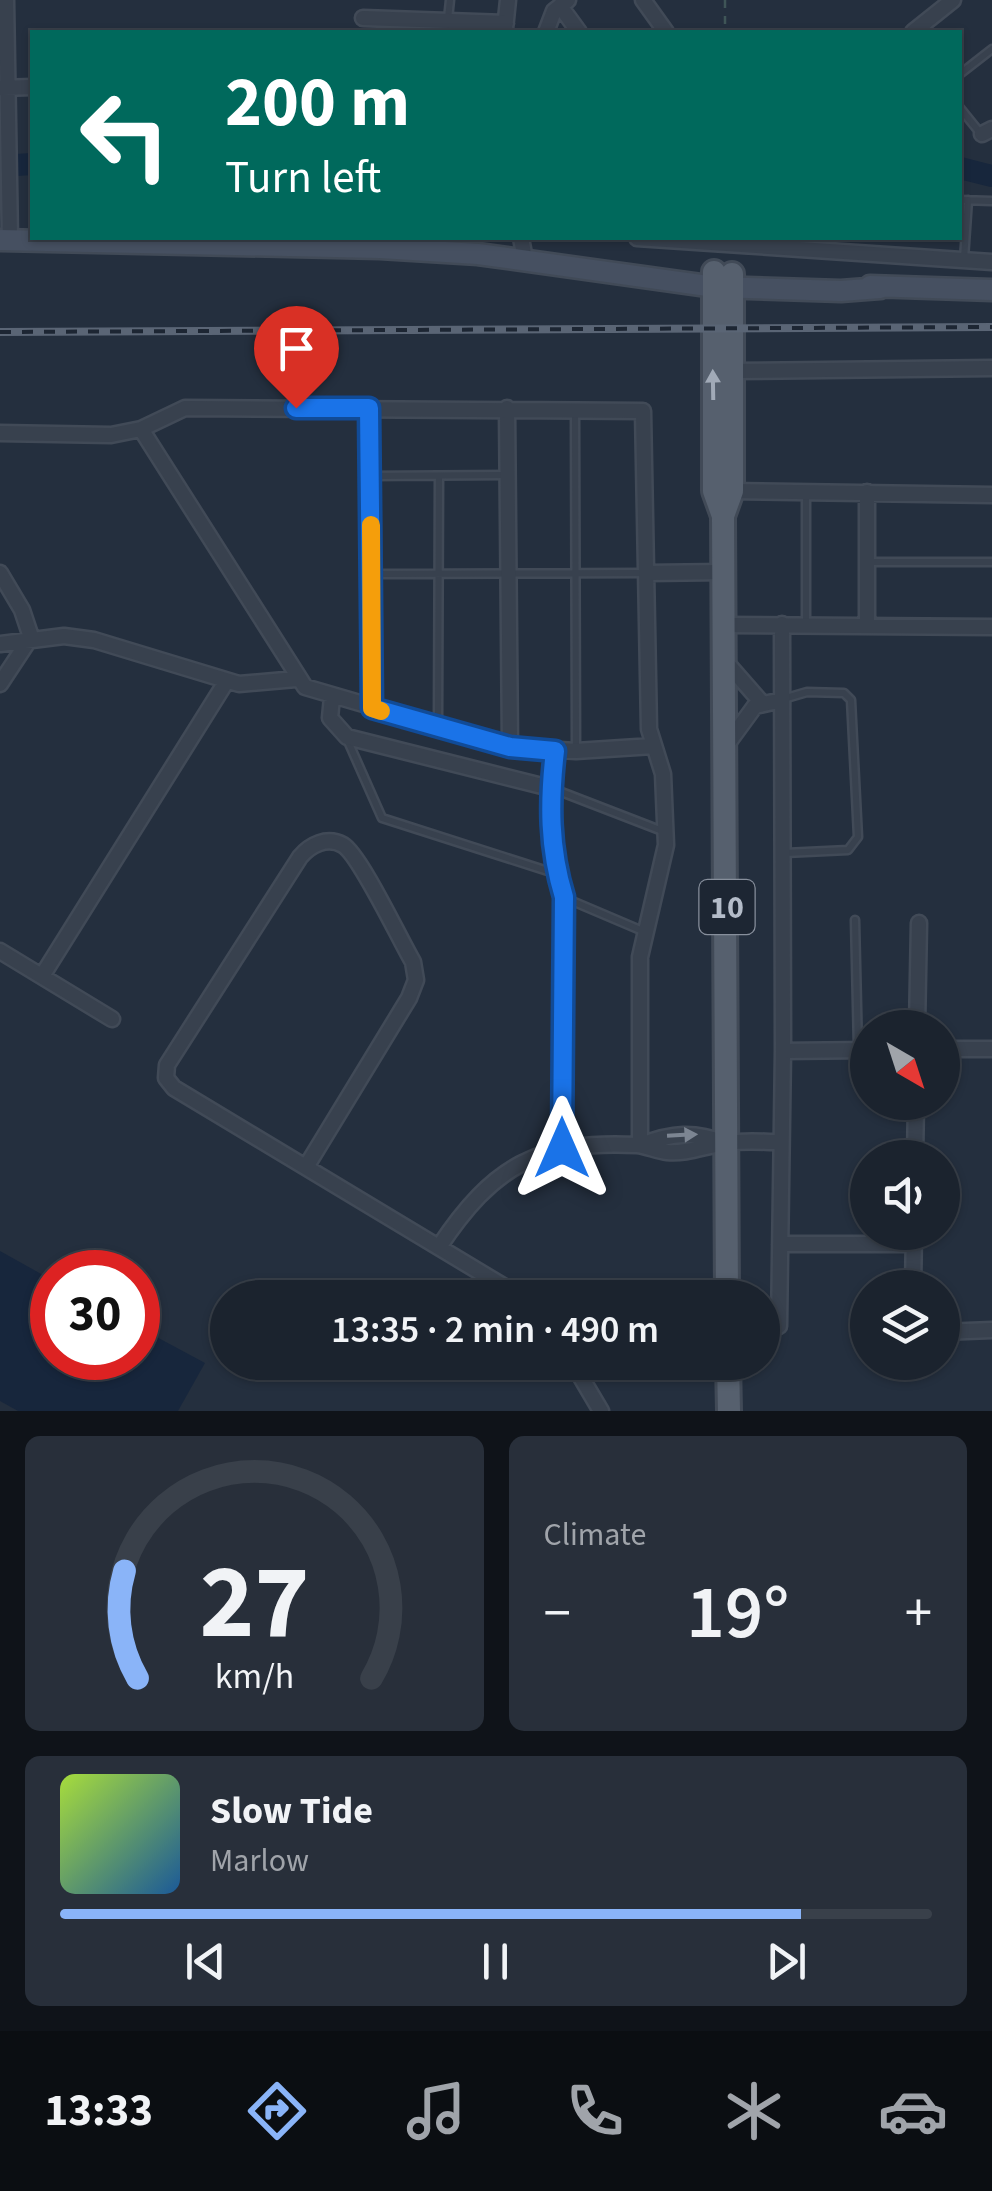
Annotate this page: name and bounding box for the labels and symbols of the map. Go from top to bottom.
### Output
pin [254,306,339,409]
one-way arrow [704,368,720,400]
road number: 10 [700,880,754,934]
north arrow [850,1010,960,1120]
position arrow [510,1096,614,1200]
one-way arrow [667,1126,699,1142]
speed limit sign: 30 [30,1250,160,1380]

